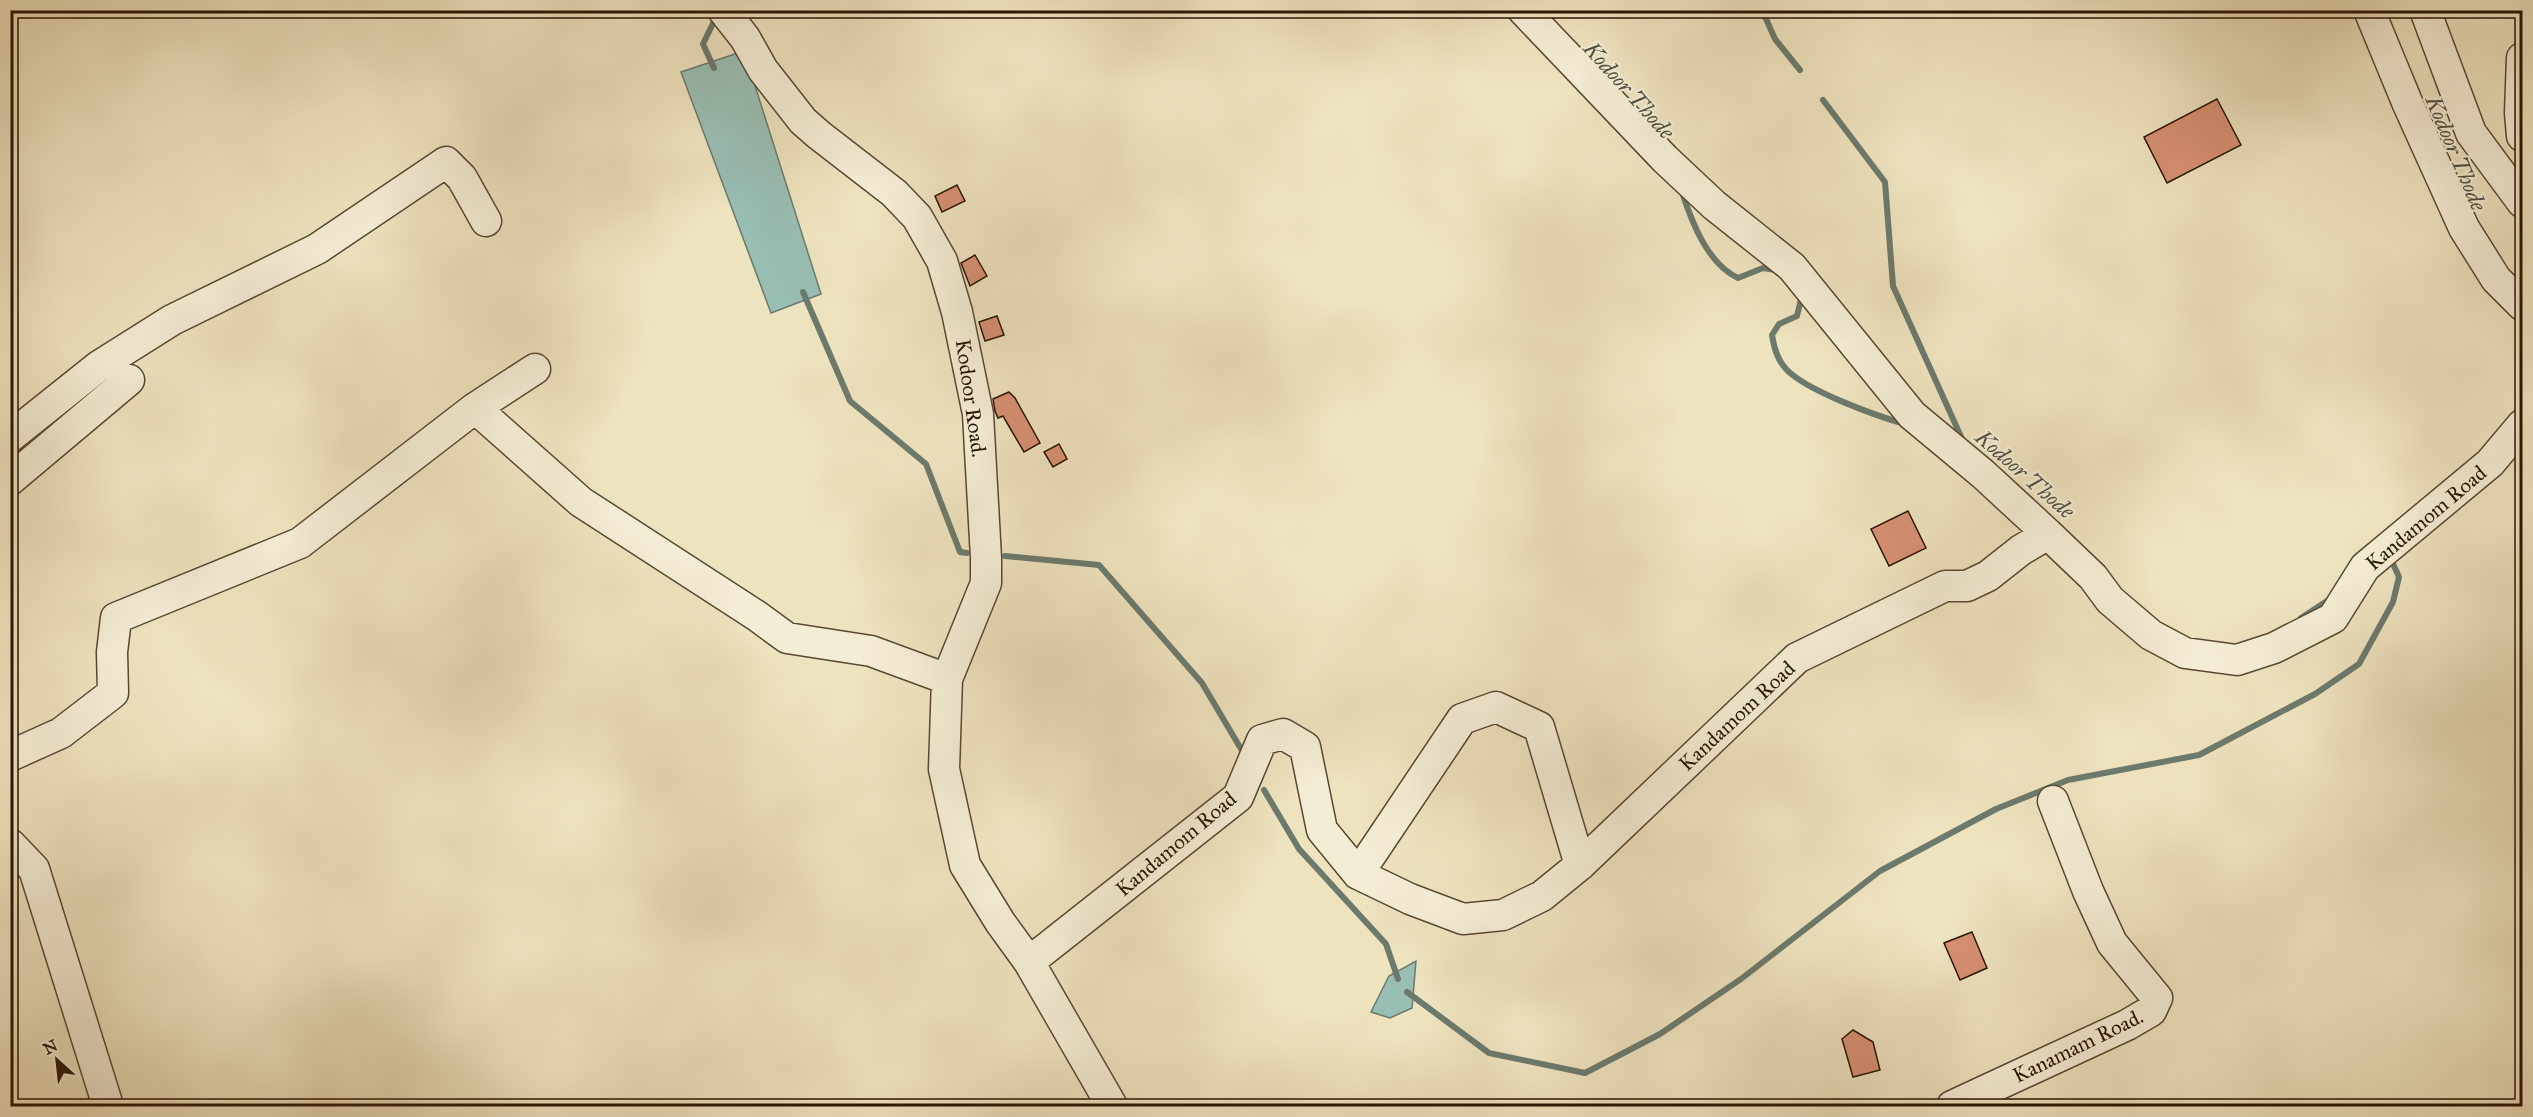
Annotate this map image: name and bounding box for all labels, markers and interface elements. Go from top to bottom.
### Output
water label: Kodoor Thode [1577,35,1681,145]
water label: Kodoor Thode [2419,90,2493,215]
street label: Kodoor Road. [950,337,992,459]
water label: Kodoor Thode [1969,423,2081,525]
street label: Kandamom Road [2360,460,2492,576]
street label: Kandamom Road [1673,655,1801,777]
street label: Kandamom Road [1110,786,1242,902]
street label: Kanamam Road. [2009,1003,2147,1089]
north arrow [27,1030,87,1090]
text: N [40,1035,61,1059]

